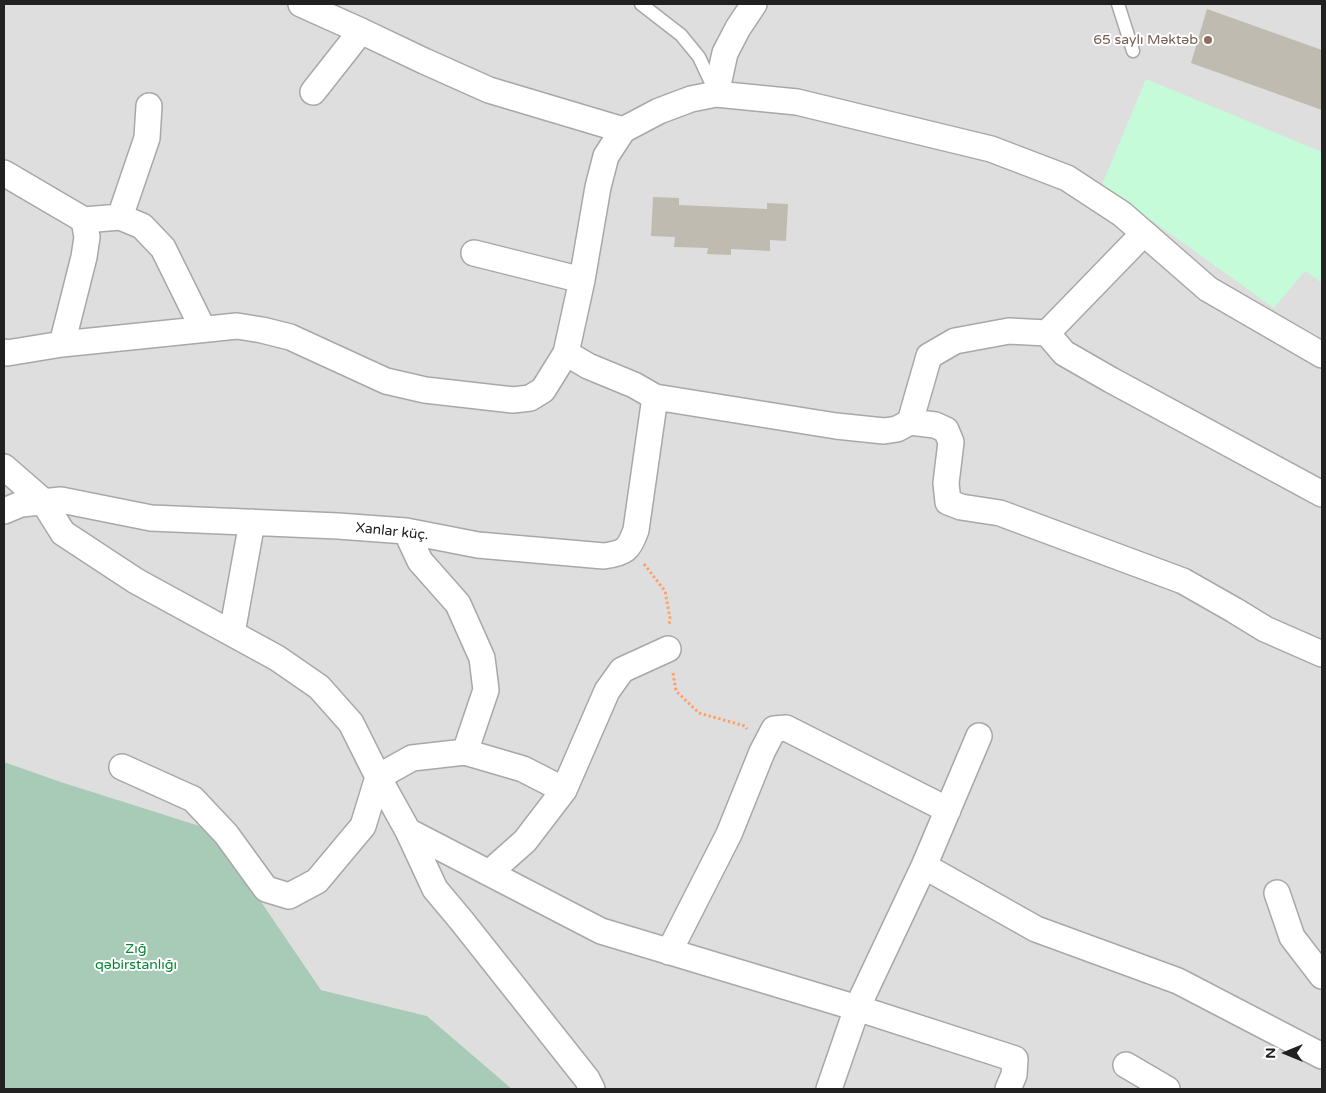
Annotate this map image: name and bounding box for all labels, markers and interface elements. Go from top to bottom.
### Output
place label: 65 saylı Məktəb [1093,32,1198,48]
marker: 65 saylı Məktəb [1202,34,1214,46]
street label: Xanlar küç. [355,520,429,544]
park label: Zığ qəbirstanlığı [95,941,177,974]
north arrow [1261,1028,1311,1078]
text: N [1262,1047,1279,1059]

